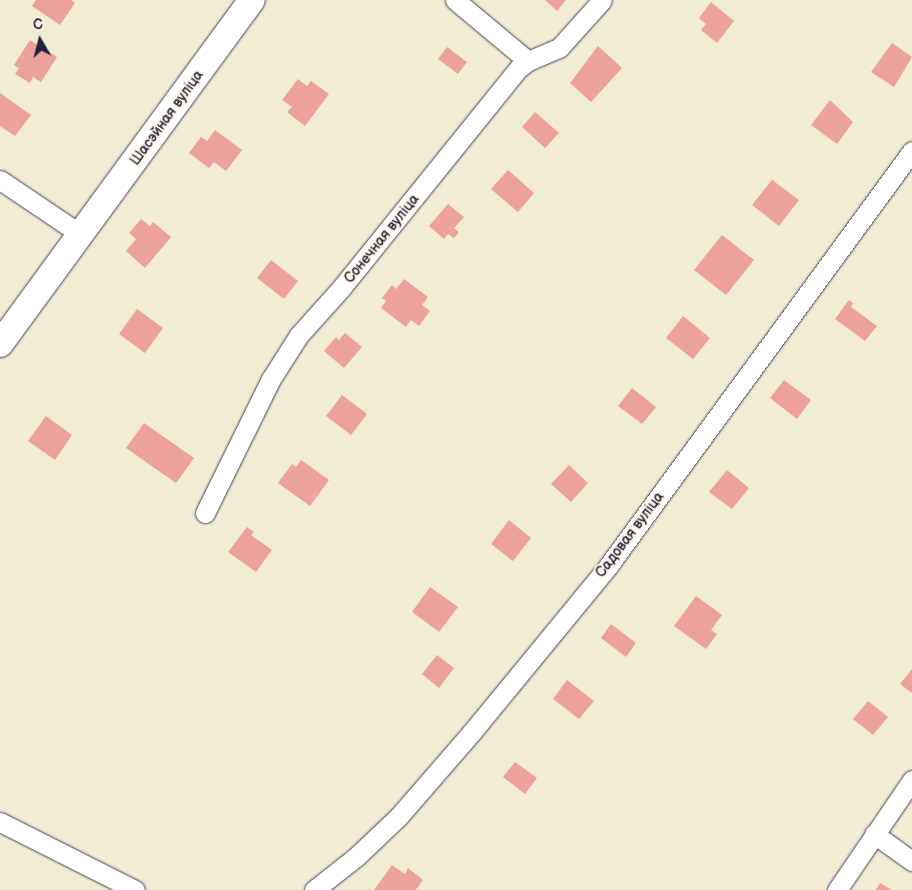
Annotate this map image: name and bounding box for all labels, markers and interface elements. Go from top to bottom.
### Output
north arrow [15,15,65,65]
text: С [32,16,44,34]
street label: Шасэйная вуліца [127,67,207,169]
street label: Сонечная вуліца [341,191,423,287]
street label: Садовая вуліца [592,489,668,581]

